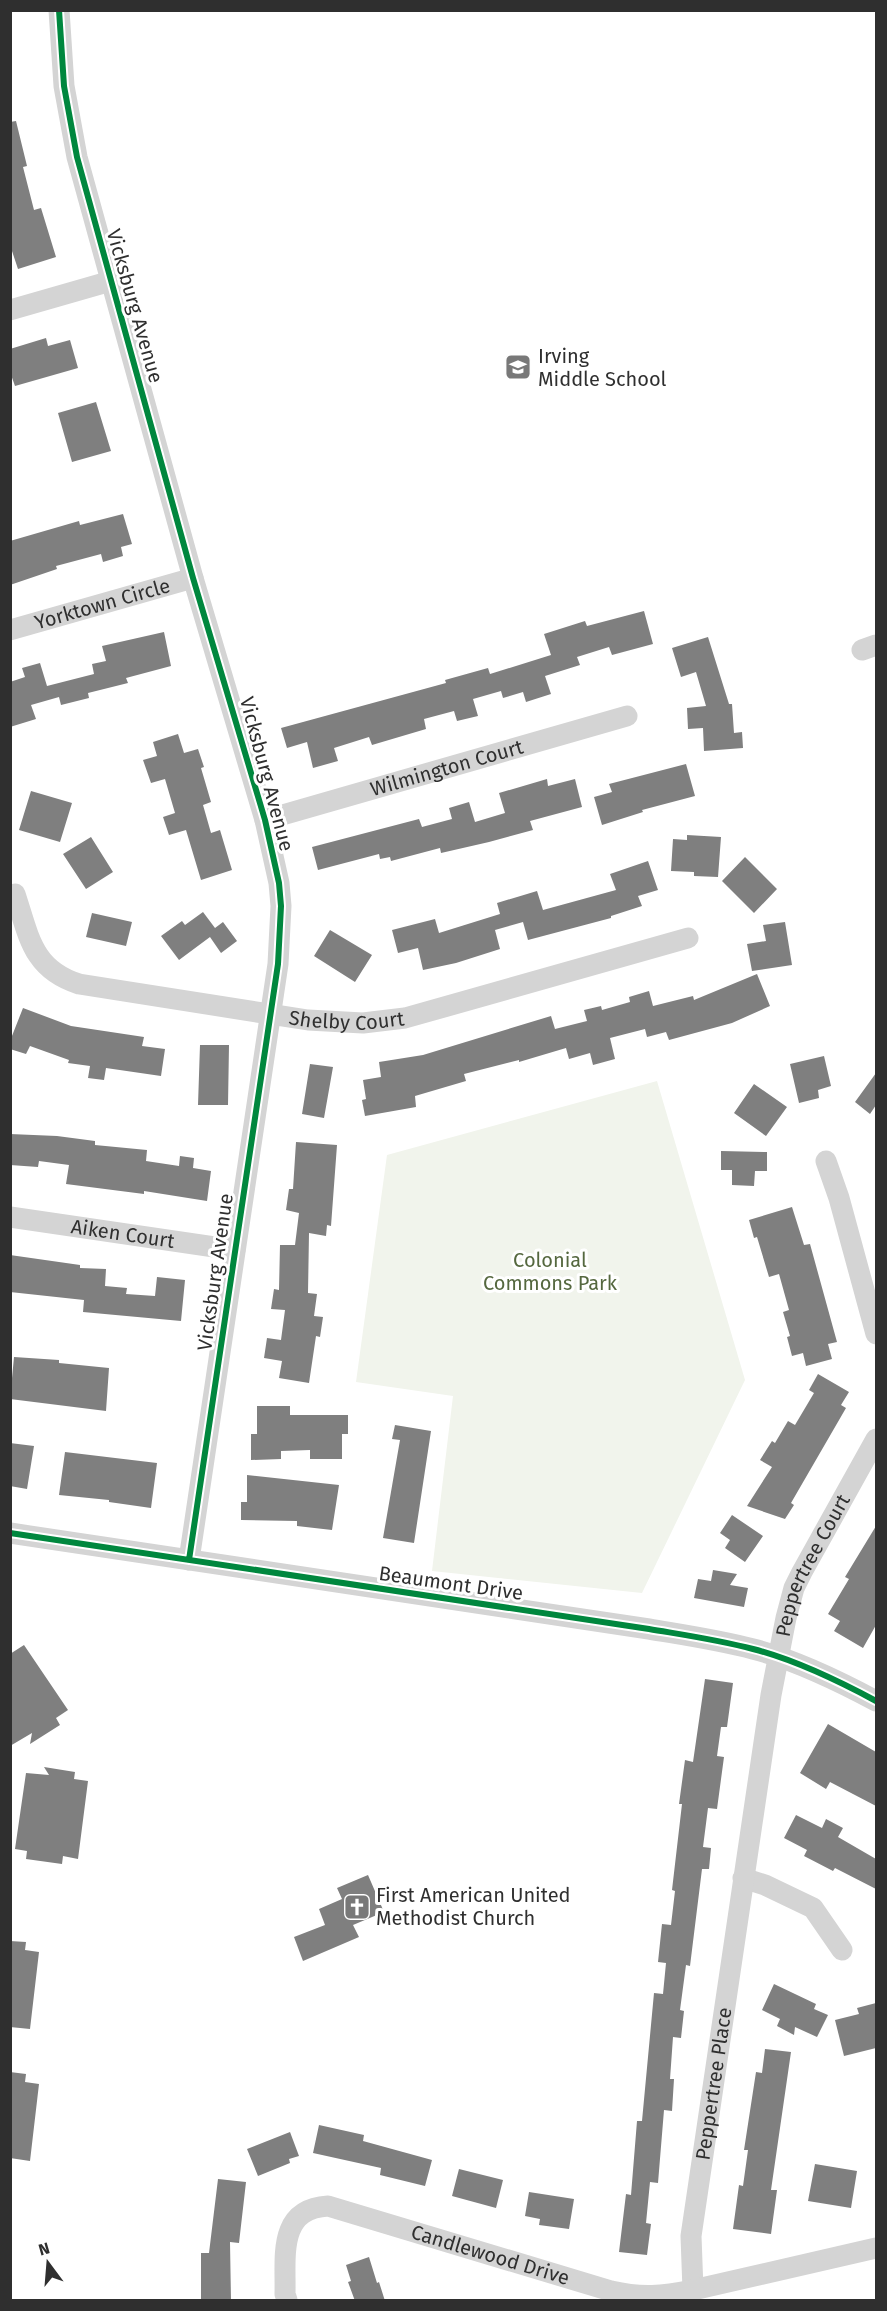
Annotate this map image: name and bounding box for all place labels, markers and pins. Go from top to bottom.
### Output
place label: Irving Middle School [538,344,667,391]
school or university icon: Irving Middle School [503,352,533,382]
place label: First American United Methodist Church [376,1883,571,1930]
church icon: First American United Methodist Church [342,1892,372,1922]

